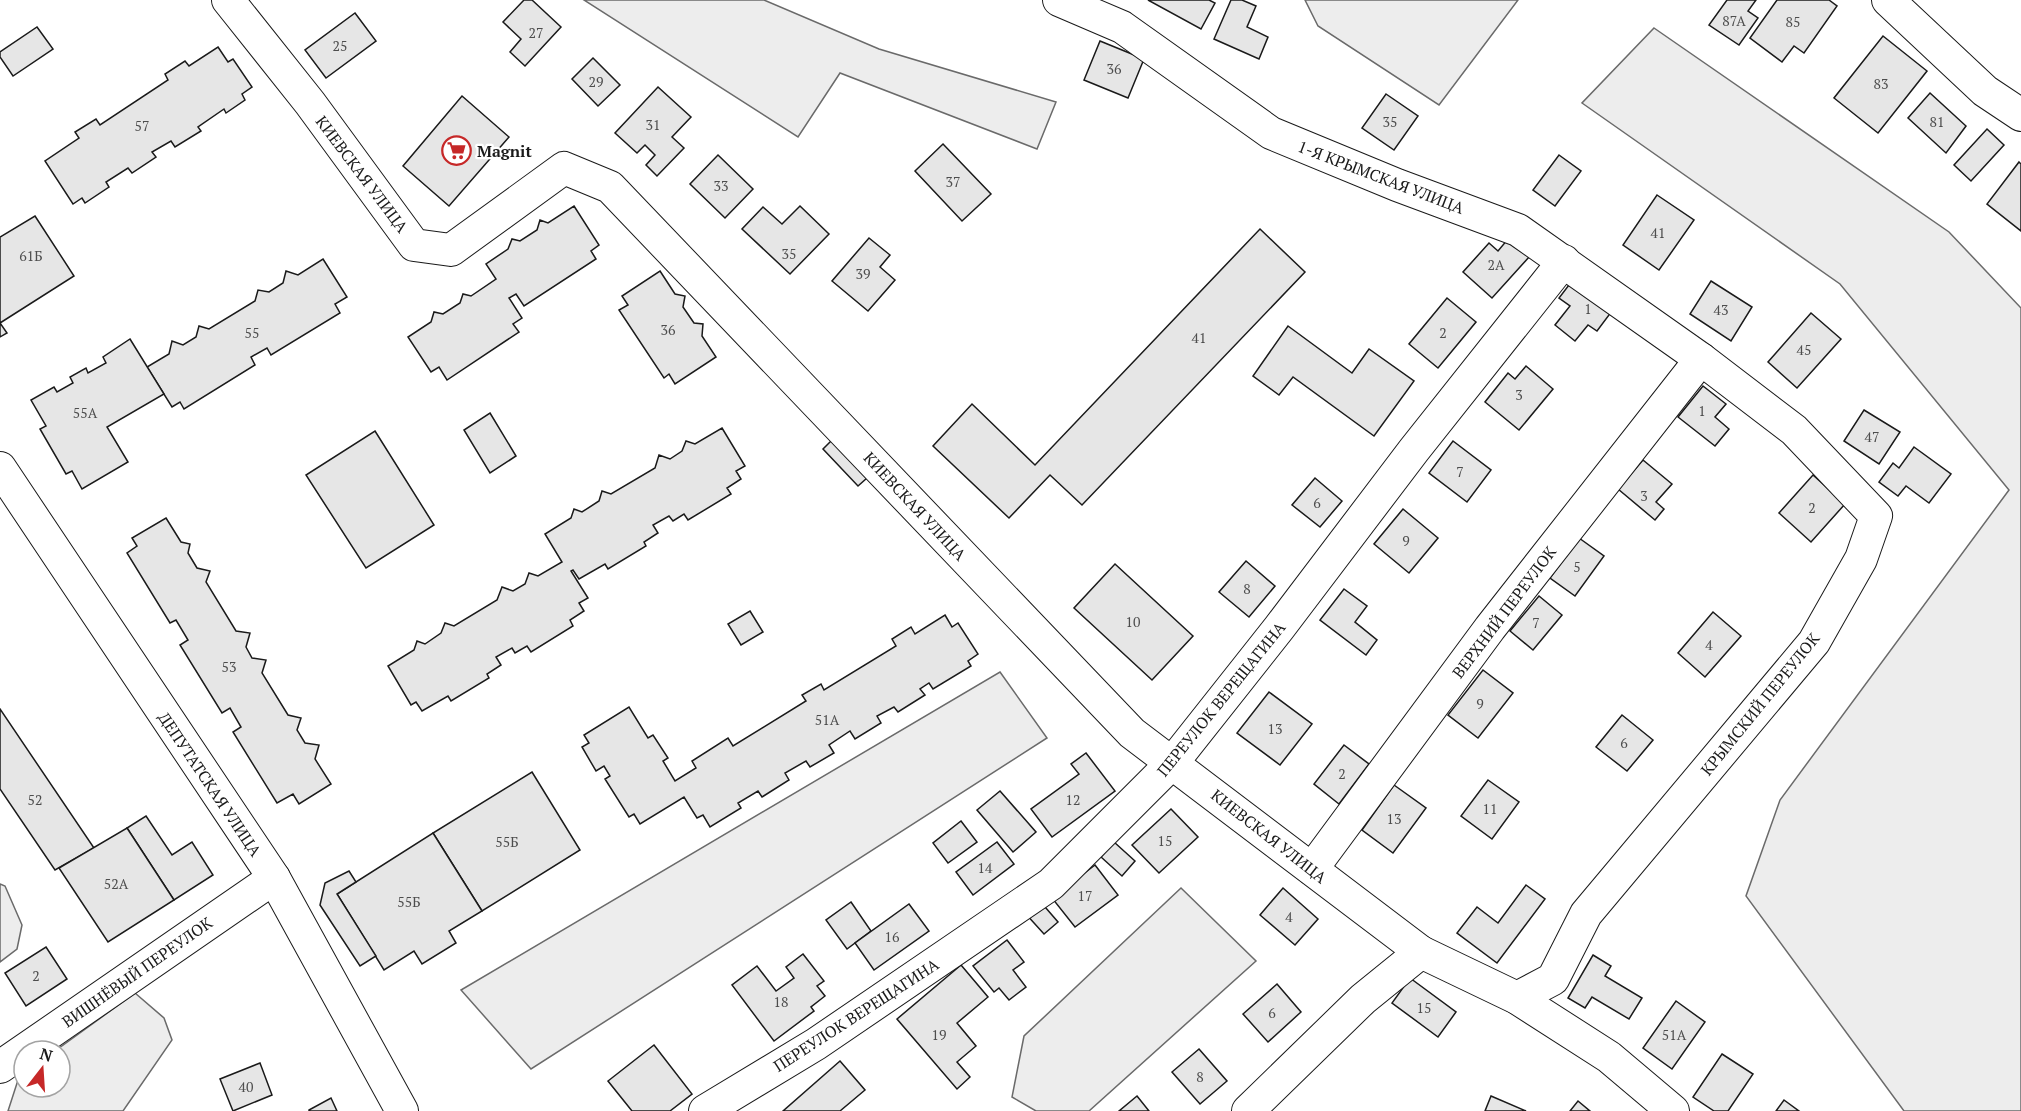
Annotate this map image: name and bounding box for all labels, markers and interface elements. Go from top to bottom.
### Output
house number: 87А [1722,11,1746,30]
house number: 85 [1786,12,1800,31]
house number: 27 [529,23,543,42]
house number: 25 [333,36,347,55]
house number: 36 [1107,59,1122,78]
house number: 29 [589,72,603,91]
house number: 83 [1874,74,1888,93]
street label: КИЕВСКАЯ УЛИЦА [311,111,413,237]
house number: 35 [1383,112,1397,131]
house number: 81 [1930,112,1944,131]
house number: 31 [646,115,660,134]
house number: 57 [135,116,149,135]
supermarket icon: Magnit [440,135,472,167]
street label: 1-Я КРЫМСКАЯ УЛИЦА [1295,135,1467,219]
place label: Magnit [477,140,532,162]
house number: 37 [946,172,960,191]
house number: 33 [714,176,728,195]
house number: 41 [1651,223,1665,242]
house number: 35 [782,244,796,263]
house number: 61Б [19,246,43,265]
house number: 2А [1487,255,1505,274]
house number: 39 [856,264,870,283]
house number: 1 [1584,299,1592,318]
house number: 43 [1714,300,1728,319]
house number: 36 [661,320,676,339]
house number: 55 [245,323,259,342]
house number: 2 [1439,323,1447,342]
house number: 41 [1192,328,1206,347]
house number: 45 [1797,340,1811,359]
house number: 3 [1515,385,1523,404]
house number: 1 [1698,401,1706,420]
house number: 55А [73,403,98,422]
house number: 47 [1865,427,1879,446]
street label: КИЕВСКАЯ УЛИЦА [859,447,971,565]
house number: 7 [1456,462,1464,481]
house number: 3 [1640,486,1648,505]
house number: 6 [1313,493,1321,512]
house number: 2 [1808,498,1816,517]
house number: 9 [1402,531,1410,550]
street label: ВЕРХНИЙ ПЕРЕУЛОК [1447,541,1561,683]
house number: 5 [1573,557,1581,576]
house number: 8 [1243,579,1251,598]
house number: 10 [1126,612,1140,631]
house number: 7 [1532,613,1540,632]
street label: ПЕРЕУЛОК ВЕРЕЩАГИНА [1152,617,1290,781]
street label: КРЫМСКИЙ ПЕРЕУЛОК [1696,628,1825,780]
house number: 4 [1705,635,1713,654]
house number: 53 [222,657,236,676]
house number: 9 [1476,694,1484,713]
street label: ДЕПУТАТСКАЯ УЛИЦА [153,707,267,861]
house number: 51А [815,710,840,729]
house number: 13 [1268,719,1282,738]
house number: 6 [1620,733,1628,752]
house number: 2 [1338,764,1346,783]
street label: КИЕВСКАЯ УЛИЦА [1207,784,1331,888]
house number: 52 [28,790,42,809]
house number: 12 [1066,790,1080,809]
house number: 11 [1483,799,1497,818]
house number: 13 [1387,809,1401,828]
house number: 15 [1158,831,1172,850]
house number: 55Б [495,832,519,851]
house number: 14 [978,858,993,877]
house number: 52А [104,874,129,893]
house number: 17 [1078,886,1092,905]
house number: 55Б [397,892,421,911]
house number: 4 [1285,907,1293,926]
street label: ВИШНЁВЫЙ ПЕРЕУЛОК [57,911,217,1032]
house number: 16 [885,927,900,946]
street label: ПЕРЕУЛОК ВЕРЕЩАГИНА [769,953,943,1077]
house number: 2 [32,966,40,985]
house number: 18 [774,992,788,1011]
house number: 15 [1417,998,1431,1017]
house number: 6 [1268,1003,1276,1022]
house number: 19 [932,1025,946,1044]
house number: 51А [1662,1025,1687,1044]
north arrow [12,1039,72,1099]
text: N [37,1042,55,1067]
house number: 8 [1196,1067,1204,1086]
house number: 40 [239,1077,253,1096]

